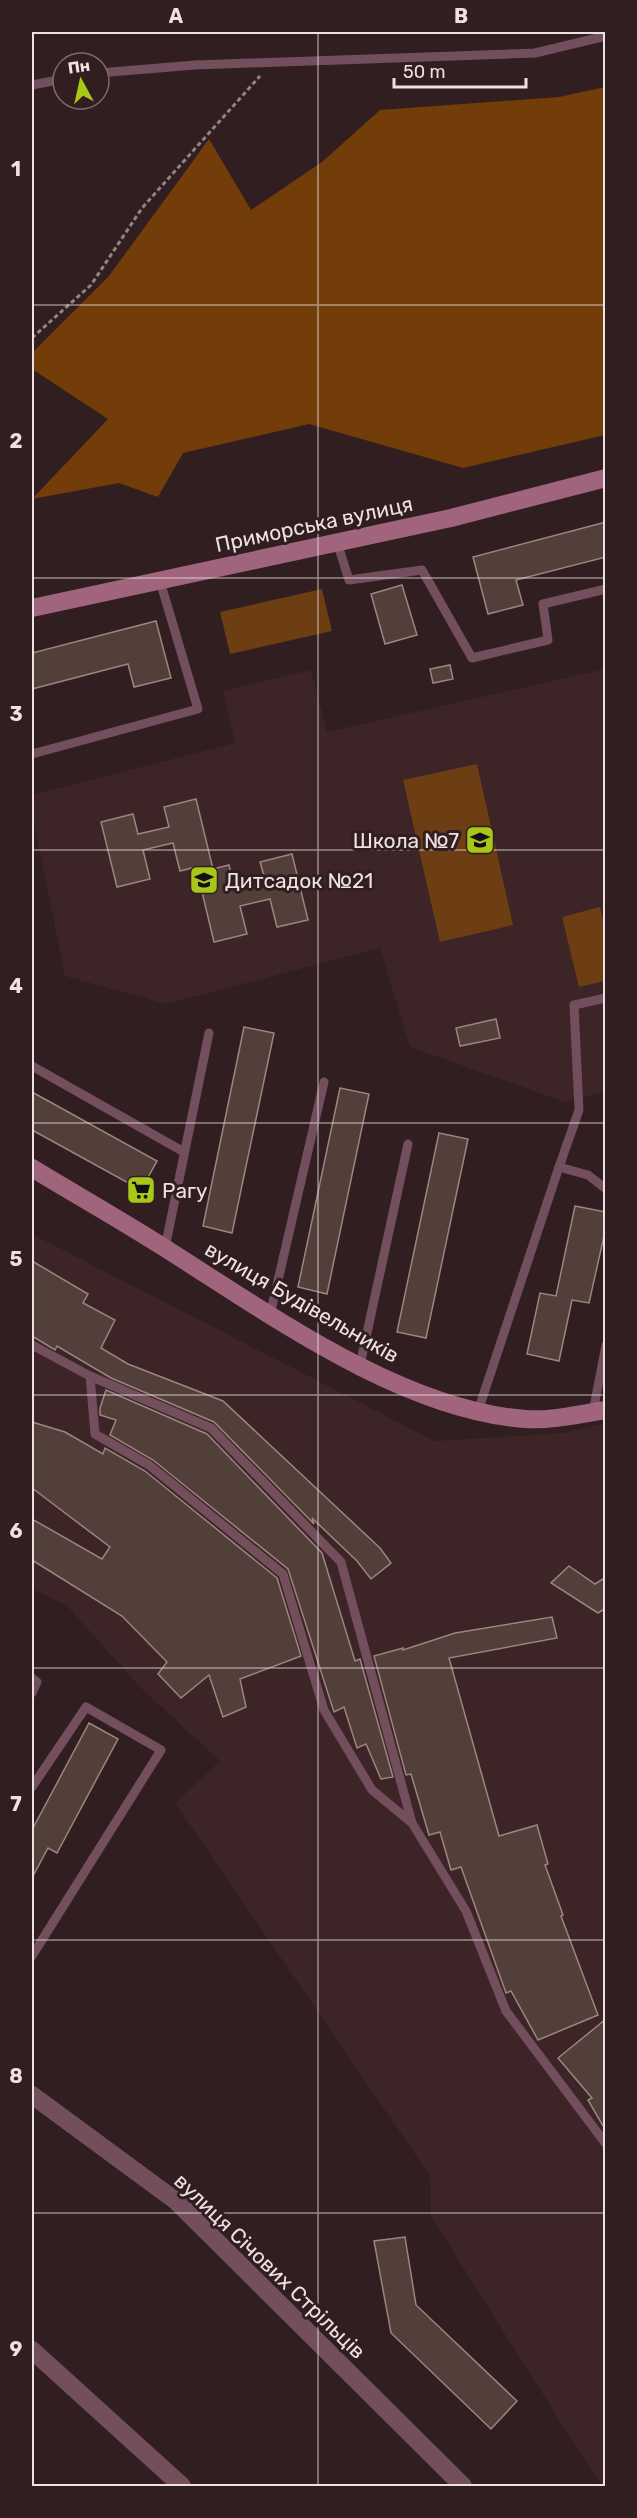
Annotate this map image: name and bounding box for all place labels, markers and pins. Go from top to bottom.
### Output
school or university icon: Школа №7 [464,824,496,856]
place label: Школа №7 [353,828,459,853]
school or university icon: Дитсадок №21 [188,864,220,896]
place label: Дитсадок №21 [225,868,373,893]
supermarket icon: Рагу [125,1174,157,1206]
place label: Рагу [162,1178,208,1203]

